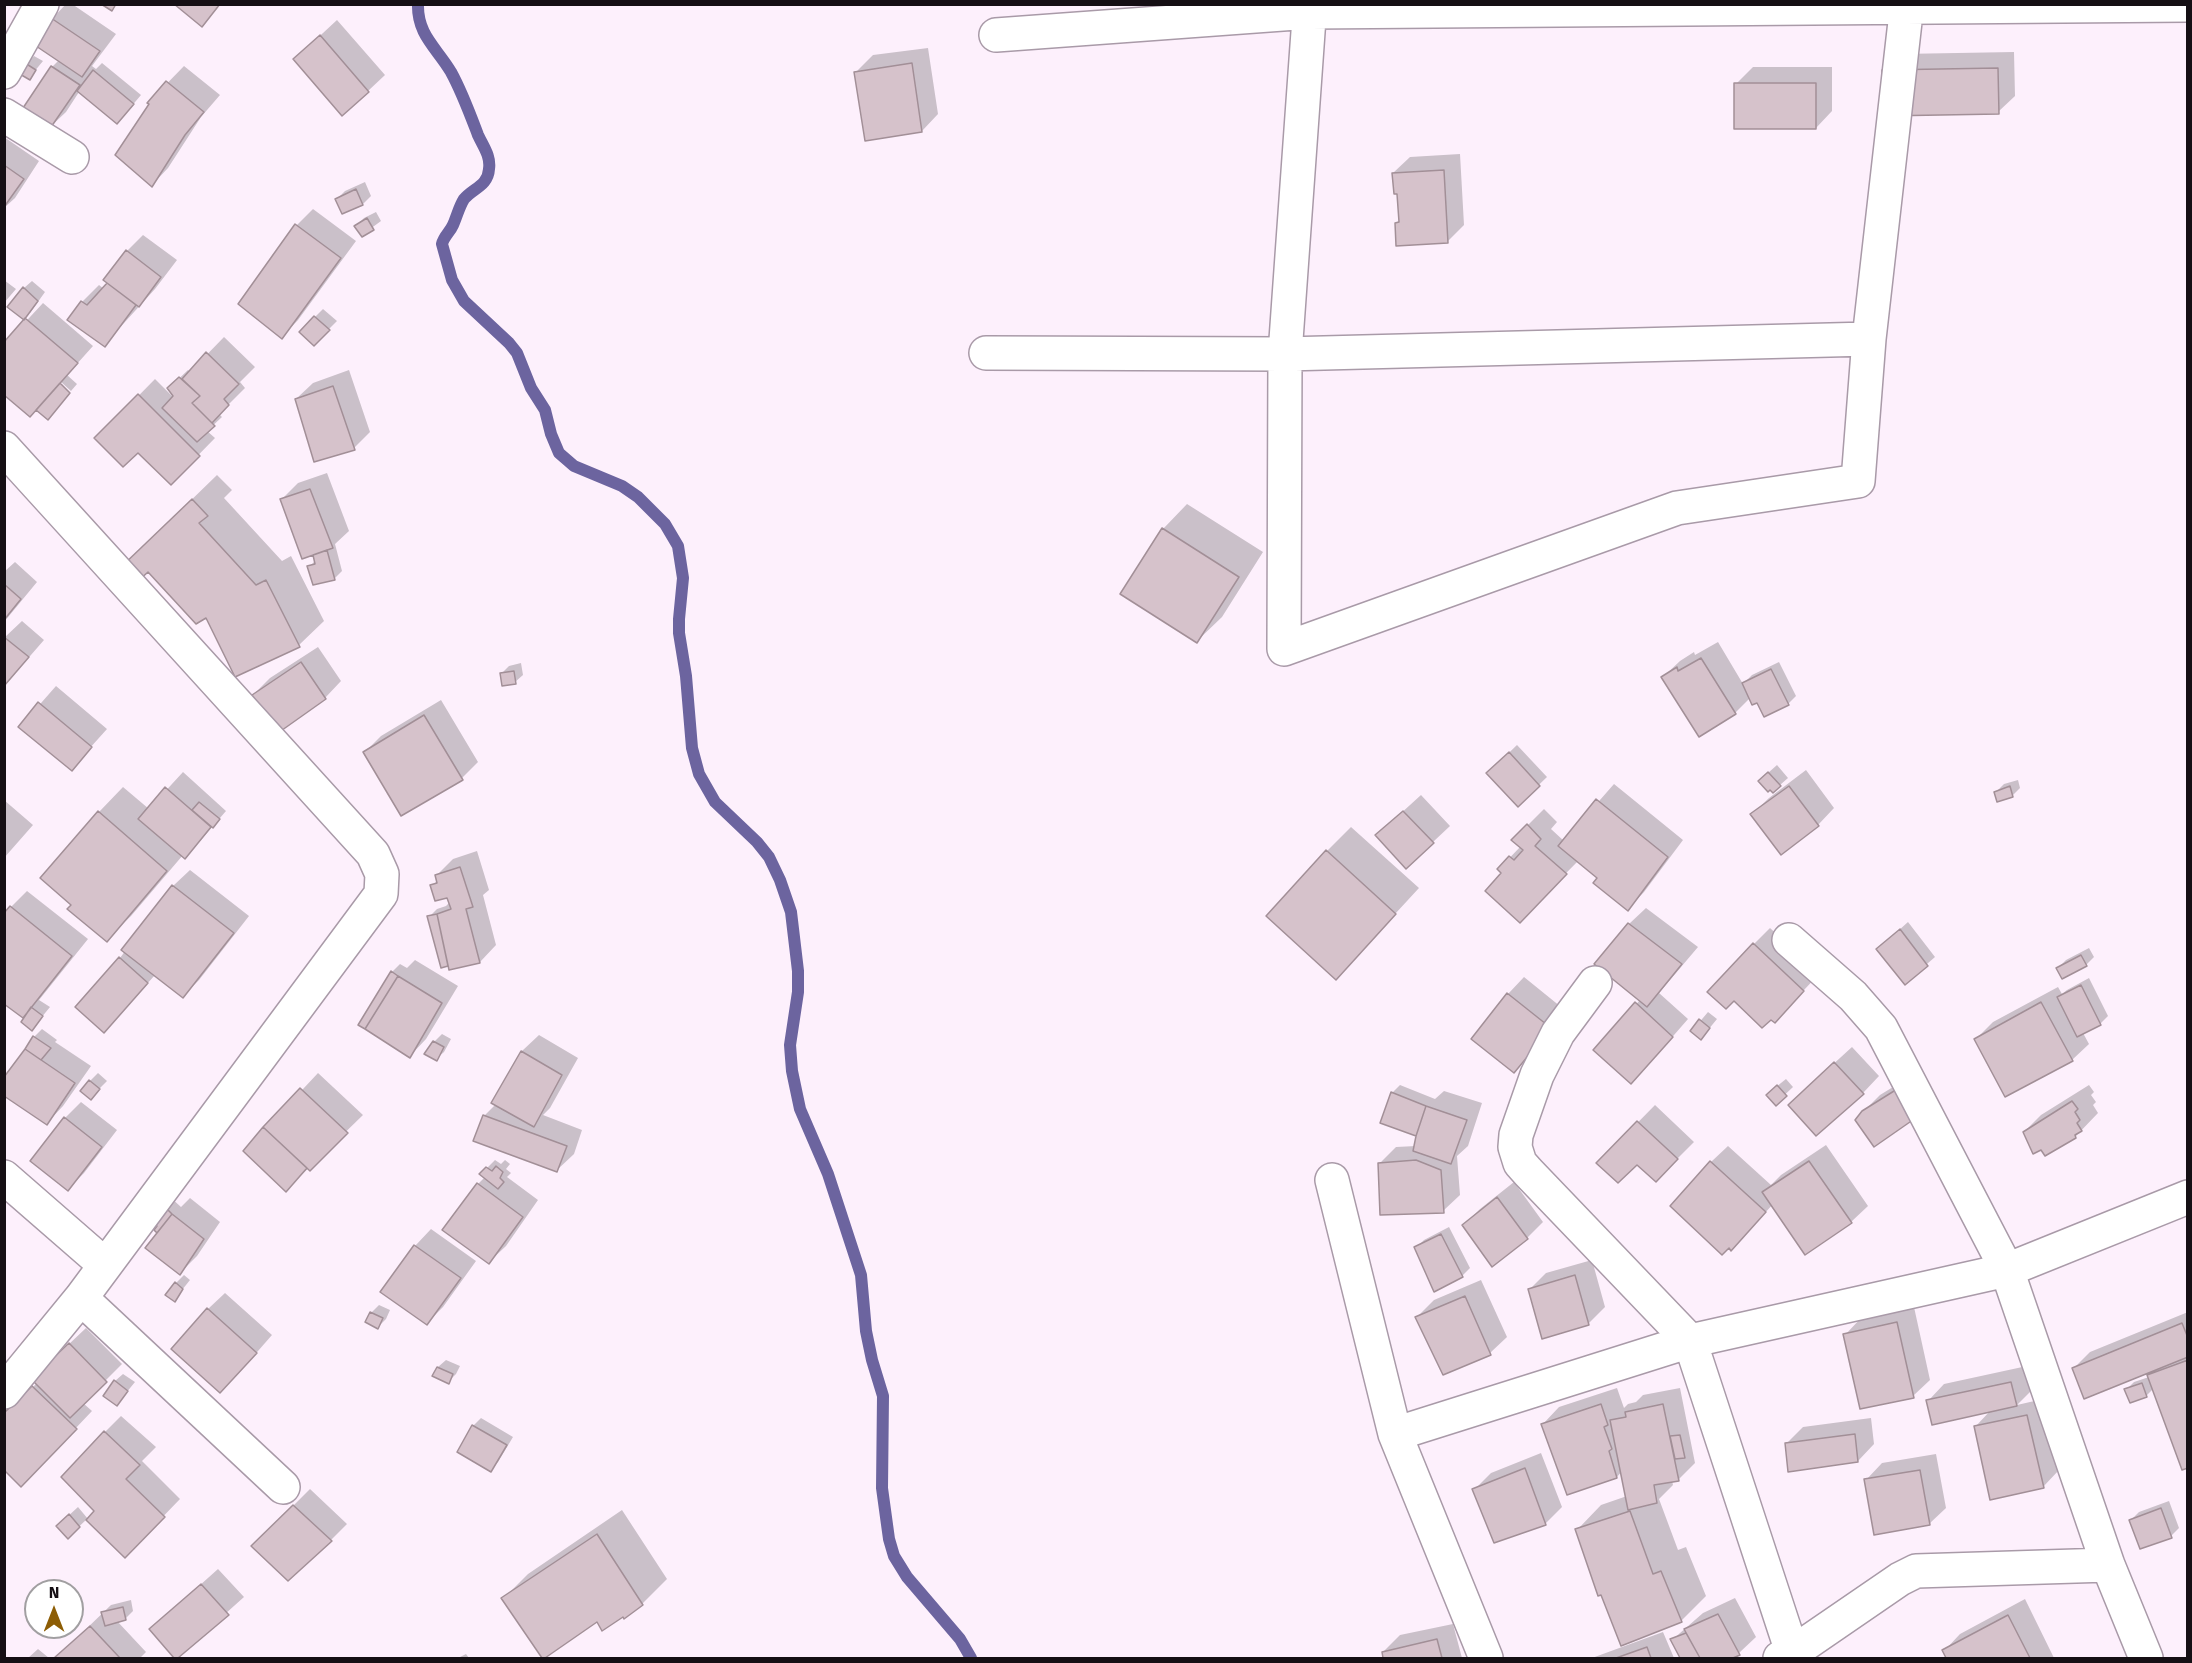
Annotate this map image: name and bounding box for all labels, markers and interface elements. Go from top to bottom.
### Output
north arrow [24,1579,84,1639]
text: N [49,1583,59,1602]

